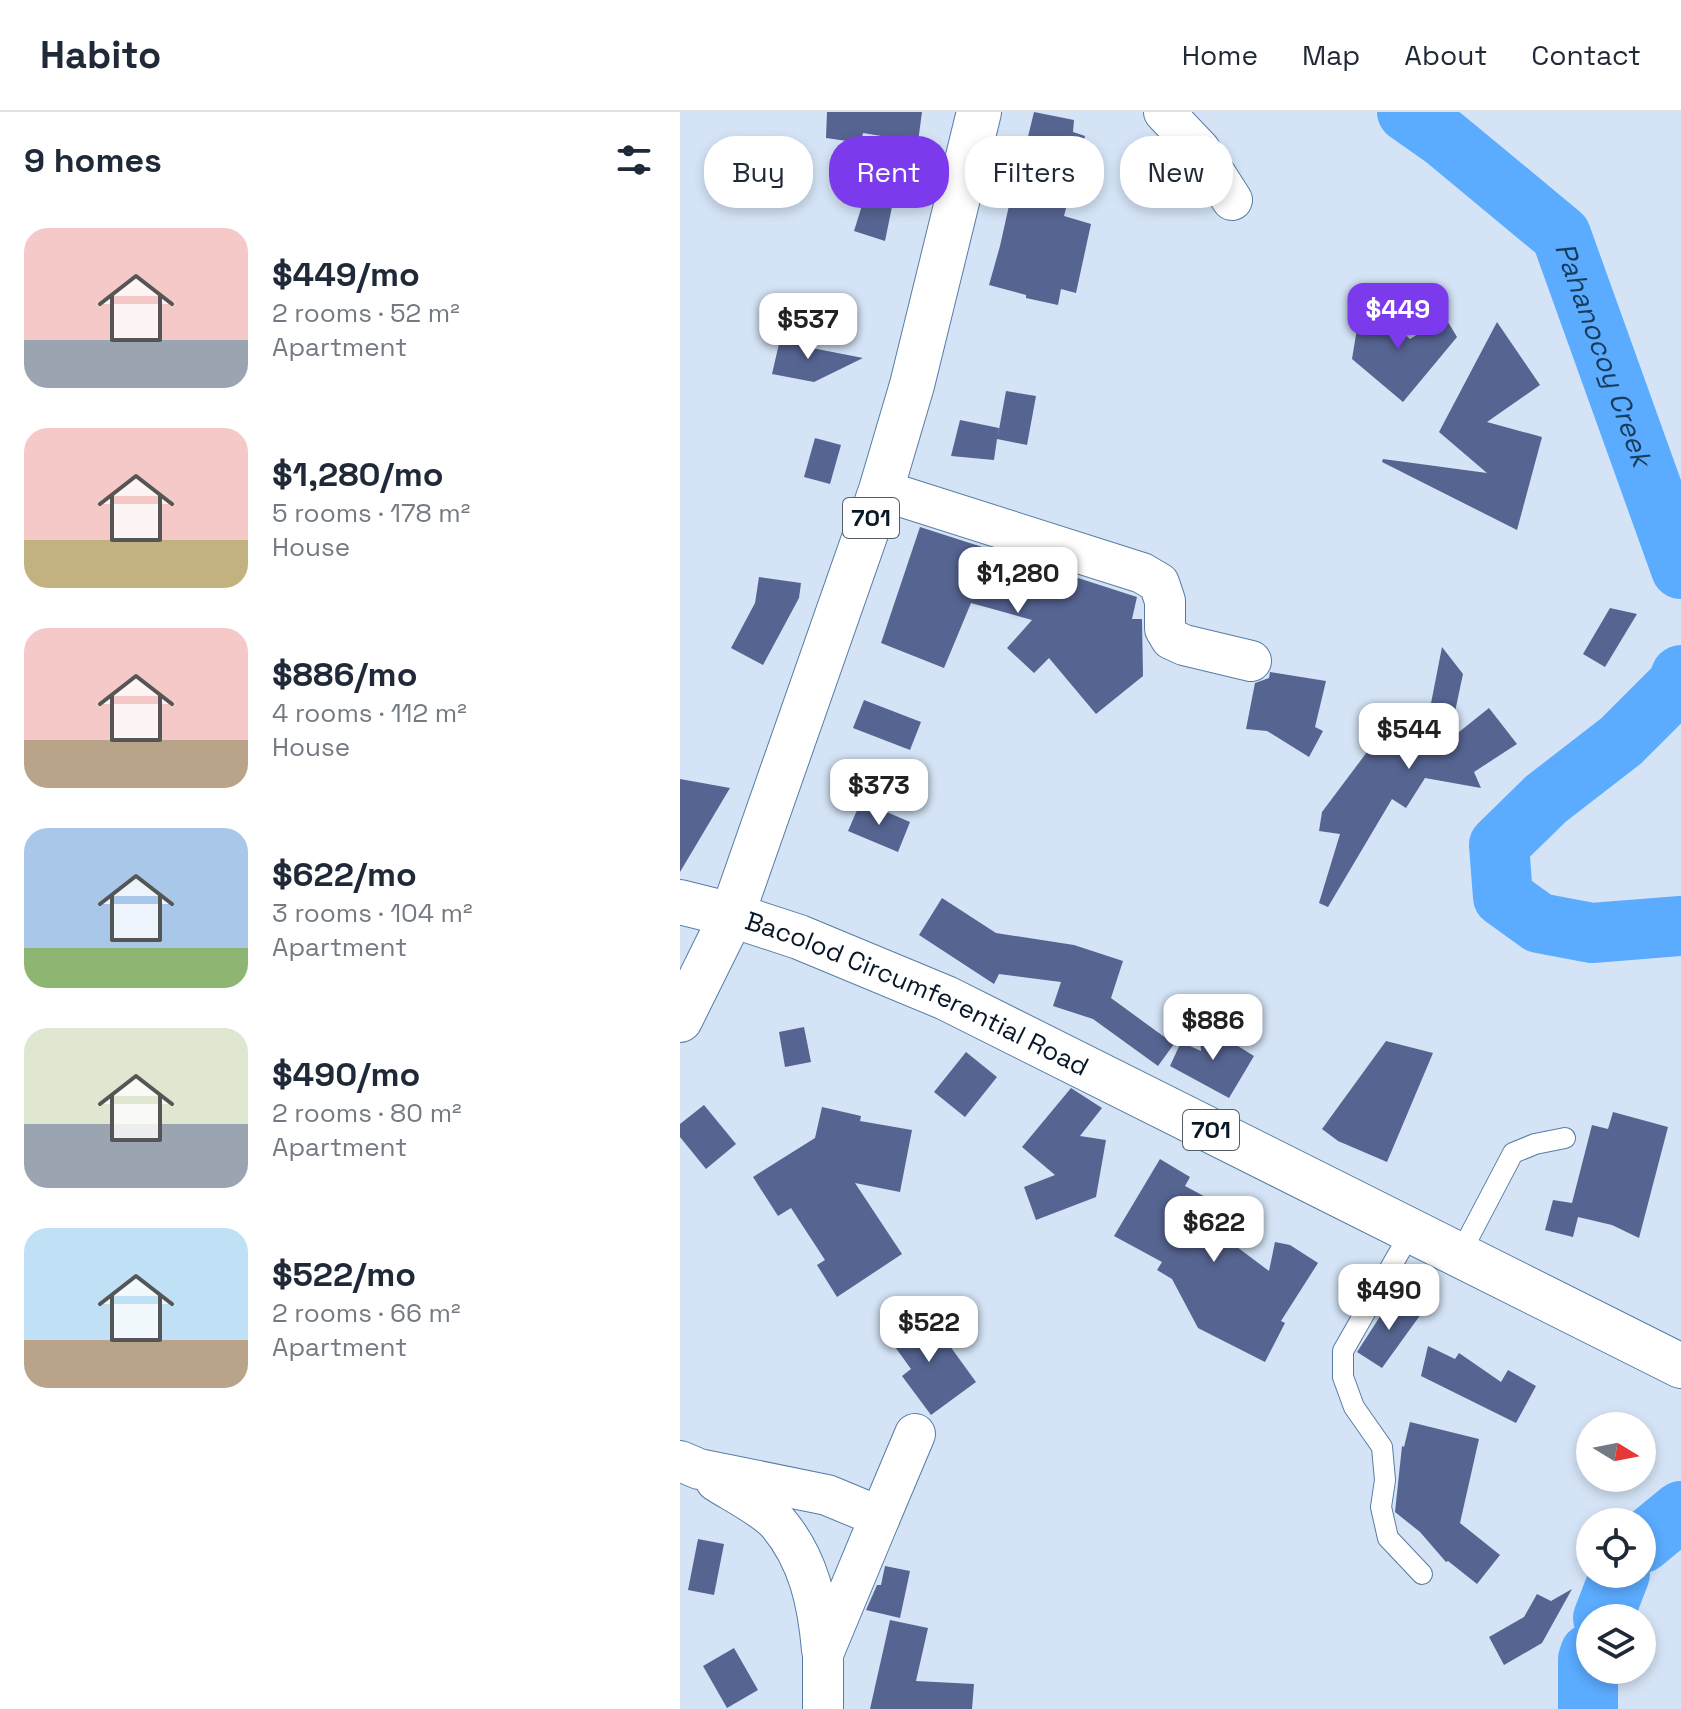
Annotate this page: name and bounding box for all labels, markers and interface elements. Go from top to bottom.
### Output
text: Habito [40,31,161,79]
text: Home [1182,37,1258,73]
text: Map [1302,37,1360,73]
text: About [1404,37,1487,73]
text: Contact [1531,37,1641,73]
chip: Buy [704,136,813,208]
chip: Rent [829,136,949,208]
chip: Filters [965,136,1104,208]
chip: New [1120,136,1233,208]
icon: filters [612,138,656,182]
text: 9 homes [24,139,162,182]
water label: Pahanocoy Creek [1547,238,1662,474]
text: $449/mo [272,253,420,296]
icon: home [88,260,184,356]
pin: $449 [1351,283,1445,351]
text: $449 [1366,292,1430,326]
pin: $537 [761,293,855,361]
text: 2 rooms · 52 m² [272,296,460,330]
text: $537 [777,302,839,336]
text: Apartment [272,330,407,364]
text: $1,280/mo [272,453,444,496]
icon: home [88,460,184,556]
text: 5 rooms · 178 m² [272,496,470,530]
road number: 701 [843,498,899,538]
text: House [272,530,350,564]
pin: $1,280 [953,547,1083,615]
text: $1,280 [976,556,1060,590]
text: $886/mo [272,653,417,696]
icon: home [88,660,184,756]
text: 4 rooms · 112 m² [272,696,467,730]
pin: $544 [1362,703,1456,771]
text: $544 [1377,712,1441,746]
text: House [272,730,350,764]
pin: $373 [832,759,926,827]
text: $373 [848,768,910,802]
text: $622/mo [272,853,417,896]
icon: home [88,860,184,956]
text: 3 rooms · 104 m² [272,896,473,930]
street label: Bacolod Circumferential Road [741,904,1094,1084]
text: Apartment [272,930,407,964]
pin: $886 [1166,994,1260,1062]
text: $886 [1181,1003,1245,1037]
text: $490/mo [272,1053,420,1096]
icon: home [88,1060,184,1156]
text: 2 rooms · 80 m² [272,1096,462,1130]
road number: 701 [1183,1110,1239,1150]
text: Apartment [272,1130,407,1164]
pin: $622 [1167,1196,1261,1264]
text: $622 [1183,1205,1245,1239]
text: $522/mo [272,1253,416,1296]
icon: home [88,1260,184,1356]
pin: $490 [1342,1264,1436,1332]
text: $490 [1356,1273,1422,1307]
text: 2 rooms · 66 m² [272,1296,461,1330]
pin: $522 [882,1296,976,1364]
text: $522 [898,1305,960,1339]
text: Apartment [272,1330,407,1364]
north arrow [1576,1412,1656,1492]
map controls [1576,1412,1656,1684]
button: locate [1576,1508,1656,1588]
button: layers [1576,1604,1656,1684]

